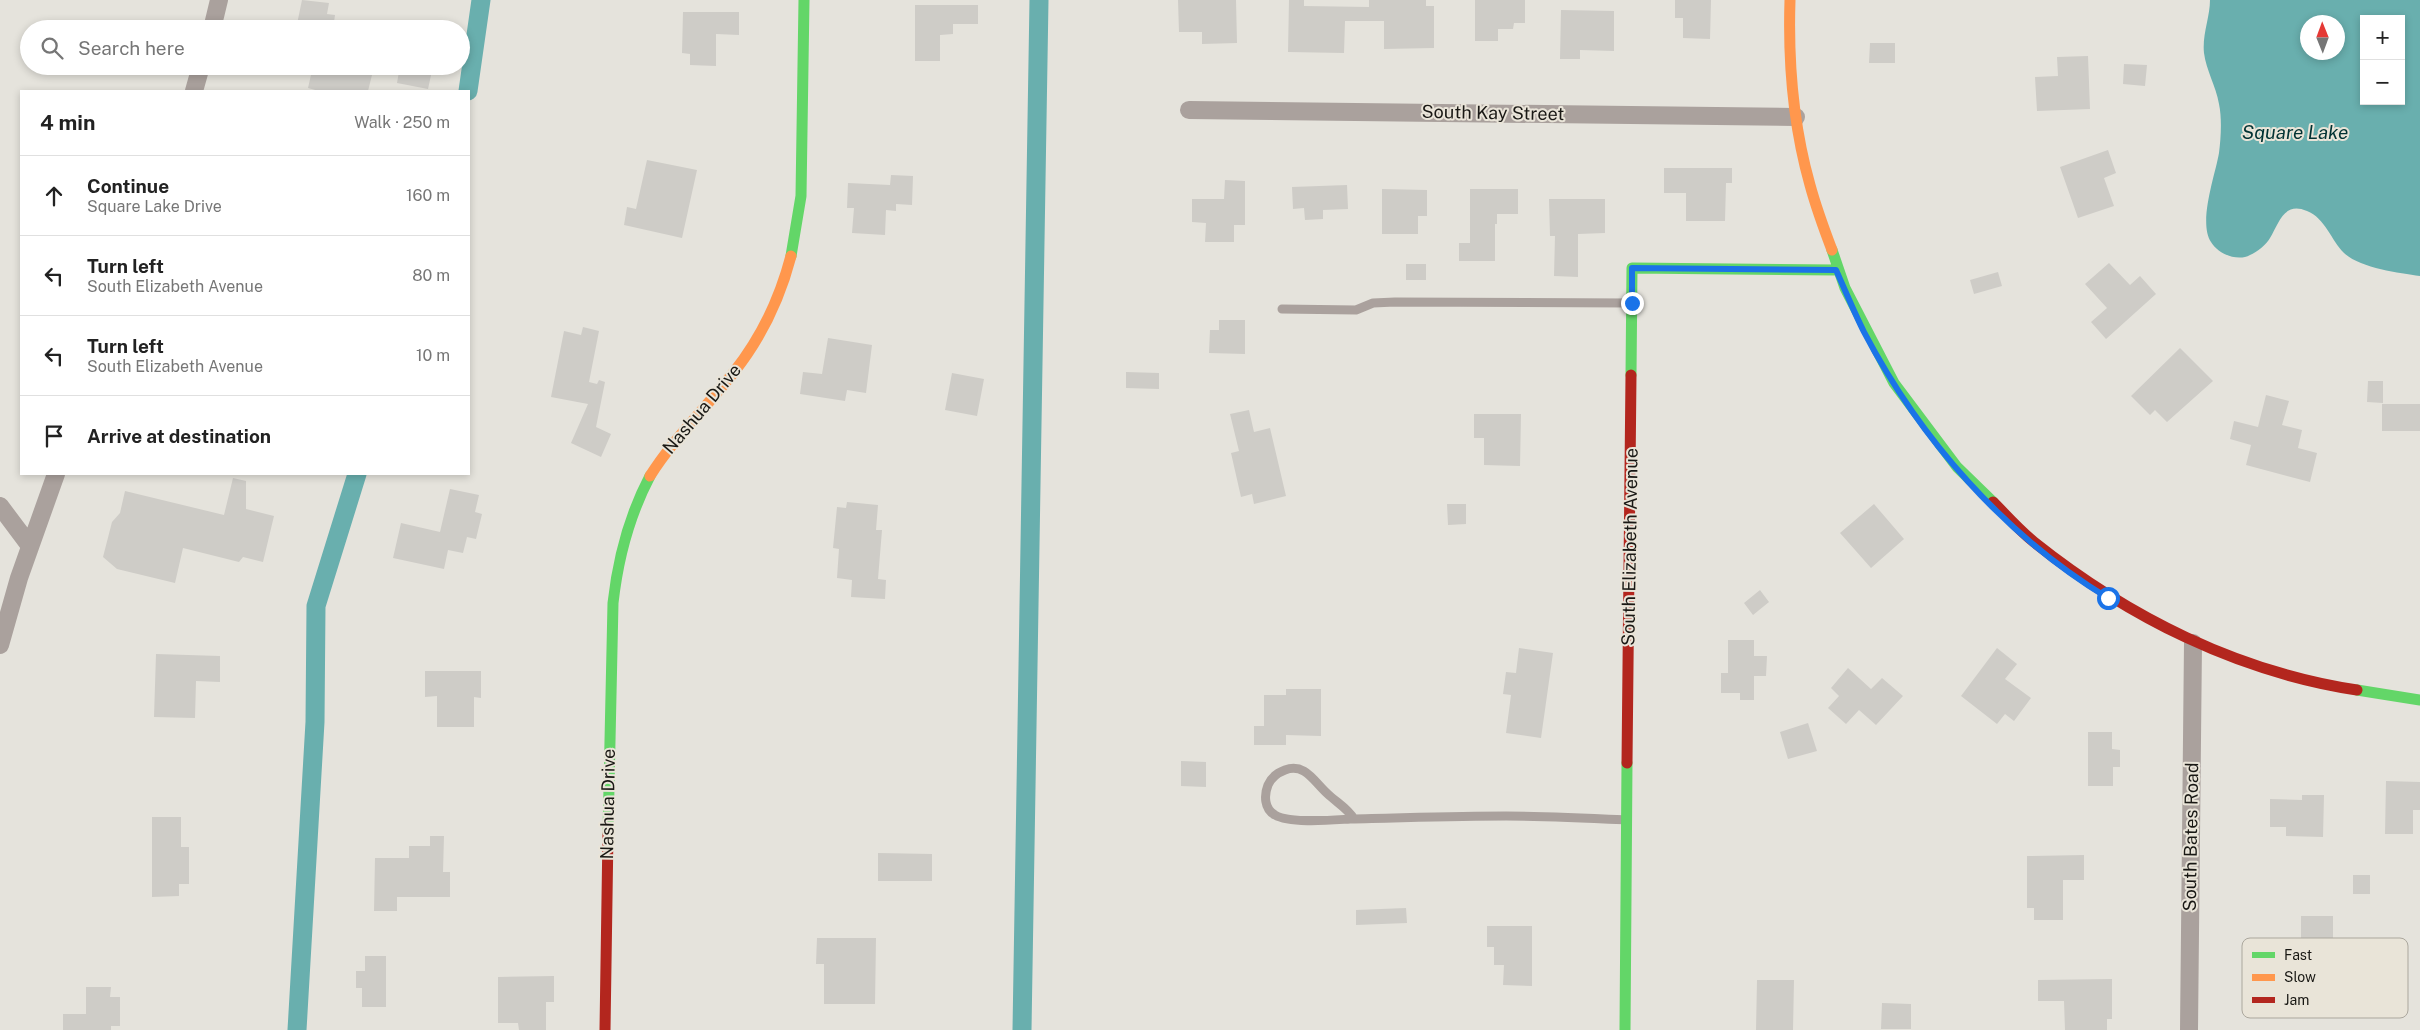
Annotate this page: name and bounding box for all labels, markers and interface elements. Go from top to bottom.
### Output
north arrow [2300,15,2345,60]
map controls [2360,15,2405,105]
button: + [2360,15,2405,60]
search box [20,20,470,75]
icon: search [38,34,66,62]
text: Search here [78,37,185,59]
button: − [2360,60,2405,105]
street label: South Kay Street [1421,101,1565,124]
text: 4 min [40,110,95,135]
text: Walk · 250 m [354,113,450,132]
water label: Square Lake [2242,121,2348,143]
text: Continue [87,175,169,197]
icon: ahead [40,182,68,210]
text: 160 m [406,186,450,205]
text: Square Lake Drive [87,197,222,216]
text: Turn left [87,255,164,277]
icon: left [40,262,68,290]
text: 80 m [412,266,450,285]
text: South Elizabeth Avenue [87,277,263,296]
route end [1621,292,1644,315]
text: Turn left [87,335,164,357]
icon: left [40,342,68,370]
text: 10 m [416,346,450,365]
text: South Elizabeth Avenue [87,357,263,376]
street label: Nashua Drive [658,360,745,458]
icon: arrive [40,422,68,450]
text: Arrive at destination [87,425,271,447]
street label: South Elizabeth Avenue [1617,448,1642,646]
route start [2097,587,2120,610]
street label: Nashua Drive [596,748,619,860]
street label: South Bates Road [2179,762,2202,912]
legend [2242,938,2408,1018]
text: Fast [2284,947,2312,963]
text: Slow [2284,969,2316,985]
text: Jam [2284,992,2309,1008]

